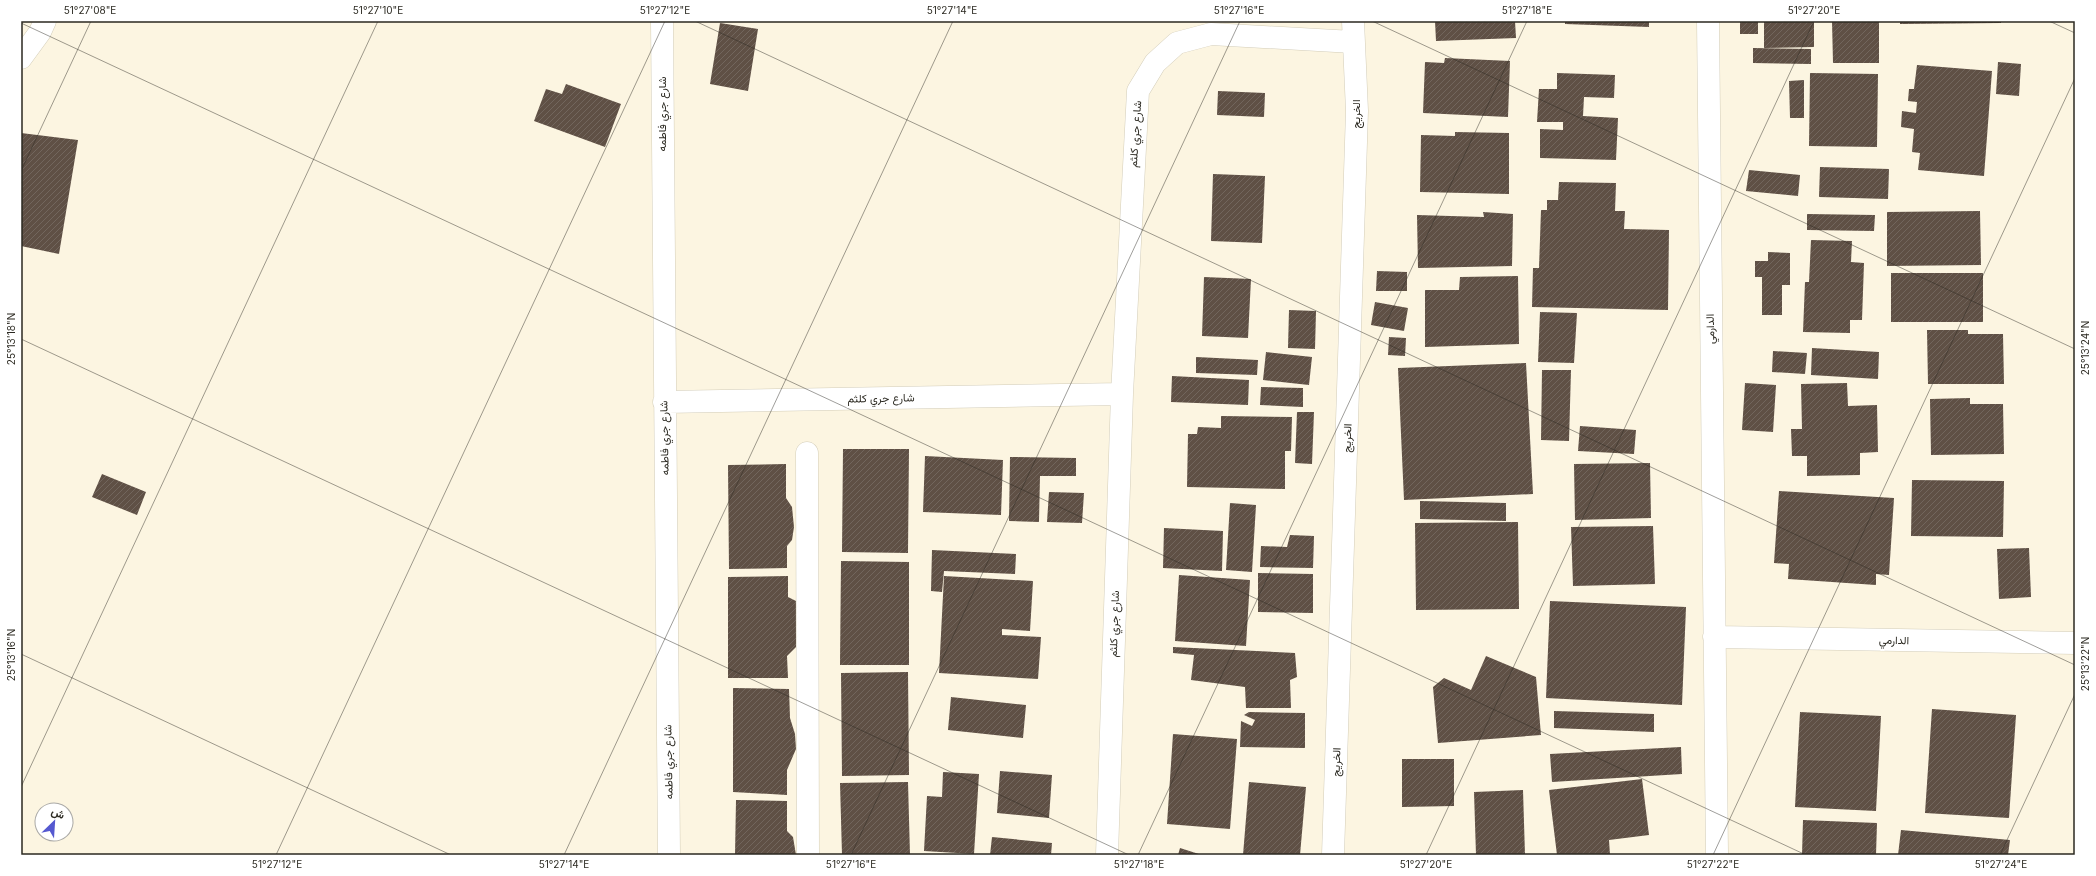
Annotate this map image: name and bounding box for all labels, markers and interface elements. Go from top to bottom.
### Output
text: 51°27'08"E [64,4,116,16]
text: 51°27'10"E [353,4,403,16]
text: 51°27'12"E [640,4,690,16]
text: 51°27'14"E [927,4,977,16]
text: 51°27'16"E [1214,4,1264,16]
text: 51°27'18"E [1502,4,1552,16]
text: 51°27'20"E [1788,4,1840,16]
street label: شارع جري فاطمه [655,76,672,151]
street label: الخريج [1349,99,1364,129]
street label: شارع جري كلثم [1126,100,1147,168]
text: 25°13'18"N [5,313,17,365]
street label: الدارمي [1703,314,1720,344]
text: 25°13'24"N [2079,321,2091,375]
street label: شارع جري كلثم [847,390,915,409]
street label: شارع جري فاطمه [656,400,675,476]
street label: الخريج [1339,423,1356,453]
street label: شارع جري كلثم [1106,590,1125,658]
text: 25°13'16"N [5,629,17,681]
street label: الدارمي [1879,633,1909,650]
text: 25°13'22"N [2079,637,2091,691]
street label: شارع جري فاطمه [660,724,679,800]
street label: الخريج [1328,747,1345,777]
north arrow [34,802,74,842]
text: ش [49,804,67,822]
text: 51°27'12"E [252,858,302,870]
text: 51°27'14"E [539,858,589,870]
text: 51°27'16"E [826,858,876,870]
text: 51°27'18"E [1114,858,1164,870]
text: 51°27'20"E [1400,858,1452,870]
text: 51°27'22"E [1687,858,1739,870]
text: 51°27'24"E [1975,858,2027,870]

